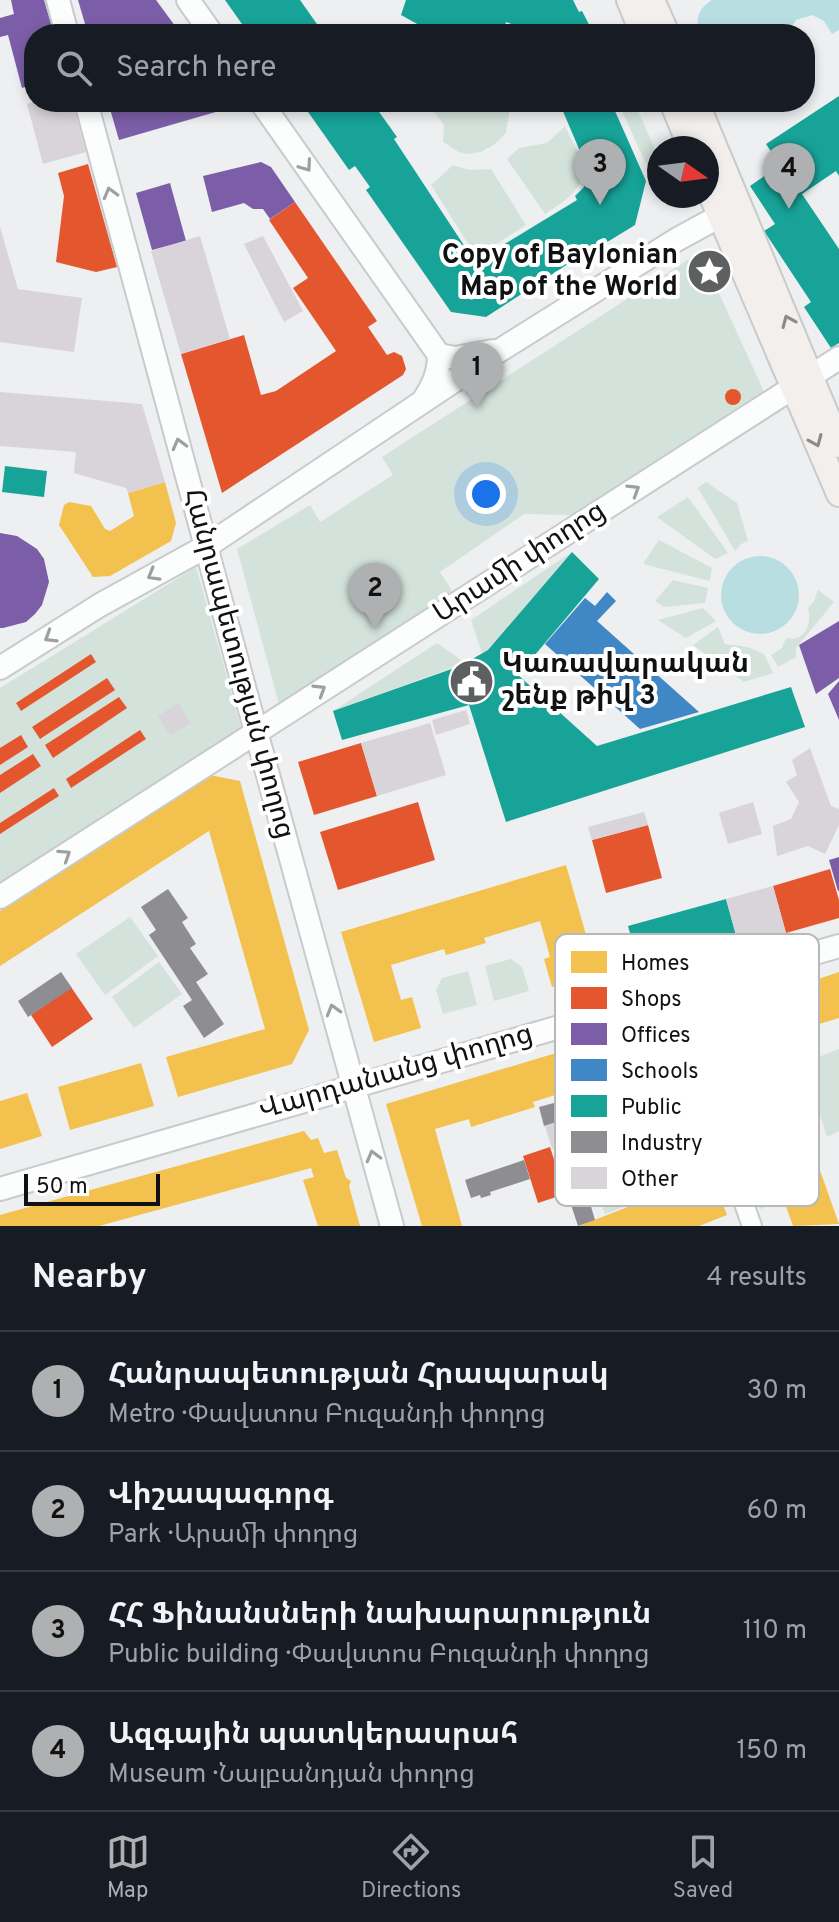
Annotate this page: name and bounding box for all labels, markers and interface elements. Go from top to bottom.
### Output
search box [24,24,815,112]
icon: search [52,46,96,90]
text: Search here [116,50,276,87]
north arrow [647,136,719,208]
pin: 3 [574,139,626,205]
pin: 4 [763,143,815,209]
one-way arrow [296,157,311,171]
one-way arrow [103,187,120,201]
place label: Copy of Baylonian Map of the World [442,238,678,306]
place icon: Copy of Baylonian Map of the World [685,248,733,296]
one-way arrow [781,315,798,329]
pin: 1 [451,342,503,408]
one-way arrow [807,433,823,447]
one-way arrow [172,437,189,451]
your location [466,474,506,514]
street label: Հանրապետության փողոց [174,485,302,843]
one-way arrow [625,485,640,500]
street label: Արամի փողոց [427,494,613,632]
pin: 2 [349,563,401,629]
one-way arrow [147,565,162,581]
one-way arrow [44,627,59,642]
place label: Կառավարական շենք թիվ 3 [502,647,749,715]
public building icon: Կառավարական շենք թիվ 3 [447,657,495,705]
one-way arrow [311,685,326,700]
one-way arrow [57,849,71,864]
legend [555,934,819,1206]
text: Homes [621,951,690,978]
text: Shops [621,987,682,1014]
one-way arrow [325,1004,342,1018]
street label: Վարդանանց փողոց [255,1017,537,1129]
text: Offices [621,1023,691,1050]
text: Schools [621,1059,698,1086]
text: Public [621,1095,682,1122]
text: Industry [621,1131,703,1158]
one-way arrow [366,1149,382,1163]
text: Other [621,1167,679,1194]
scale bar [24,1170,160,1206]
text: 50 m [36,1174,88,1201]
text: Nearby [32,1257,147,1300]
text: 4 results [706,1262,807,1295]
text: Հանրապետության Հրապարակ [108,1357,609,1394]
text: 1 [53,1375,63,1408]
text: 30 m [747,1375,807,1408]
text: Metro · Փավստոս Բուզանդի փողոց [108,1399,546,1432]
text: Վիշապագորգ [108,1477,334,1514]
text: 2 [50,1495,66,1528]
text: 60 m [747,1495,807,1528]
text: Park · Արամի փողոց [108,1519,358,1552]
text: ՀՀ Ֆինանսների նախարարություն [108,1597,651,1634]
text: 3 [50,1615,66,1648]
text: 110 m [743,1615,807,1648]
text: Public building · Փավստոս Բուզանդի փողոց [108,1639,649,1672]
text: Ազգային պատկերասրահ [108,1717,518,1754]
text: 4 [50,1735,66,1768]
text: 150 m [736,1735,807,1768]
text: Museum · Նալբանդյան փողոց [108,1759,475,1792]
tab: Map [106,1830,150,1905]
tab: Directions [361,1830,461,1905]
tab: Saved [673,1830,733,1905]

